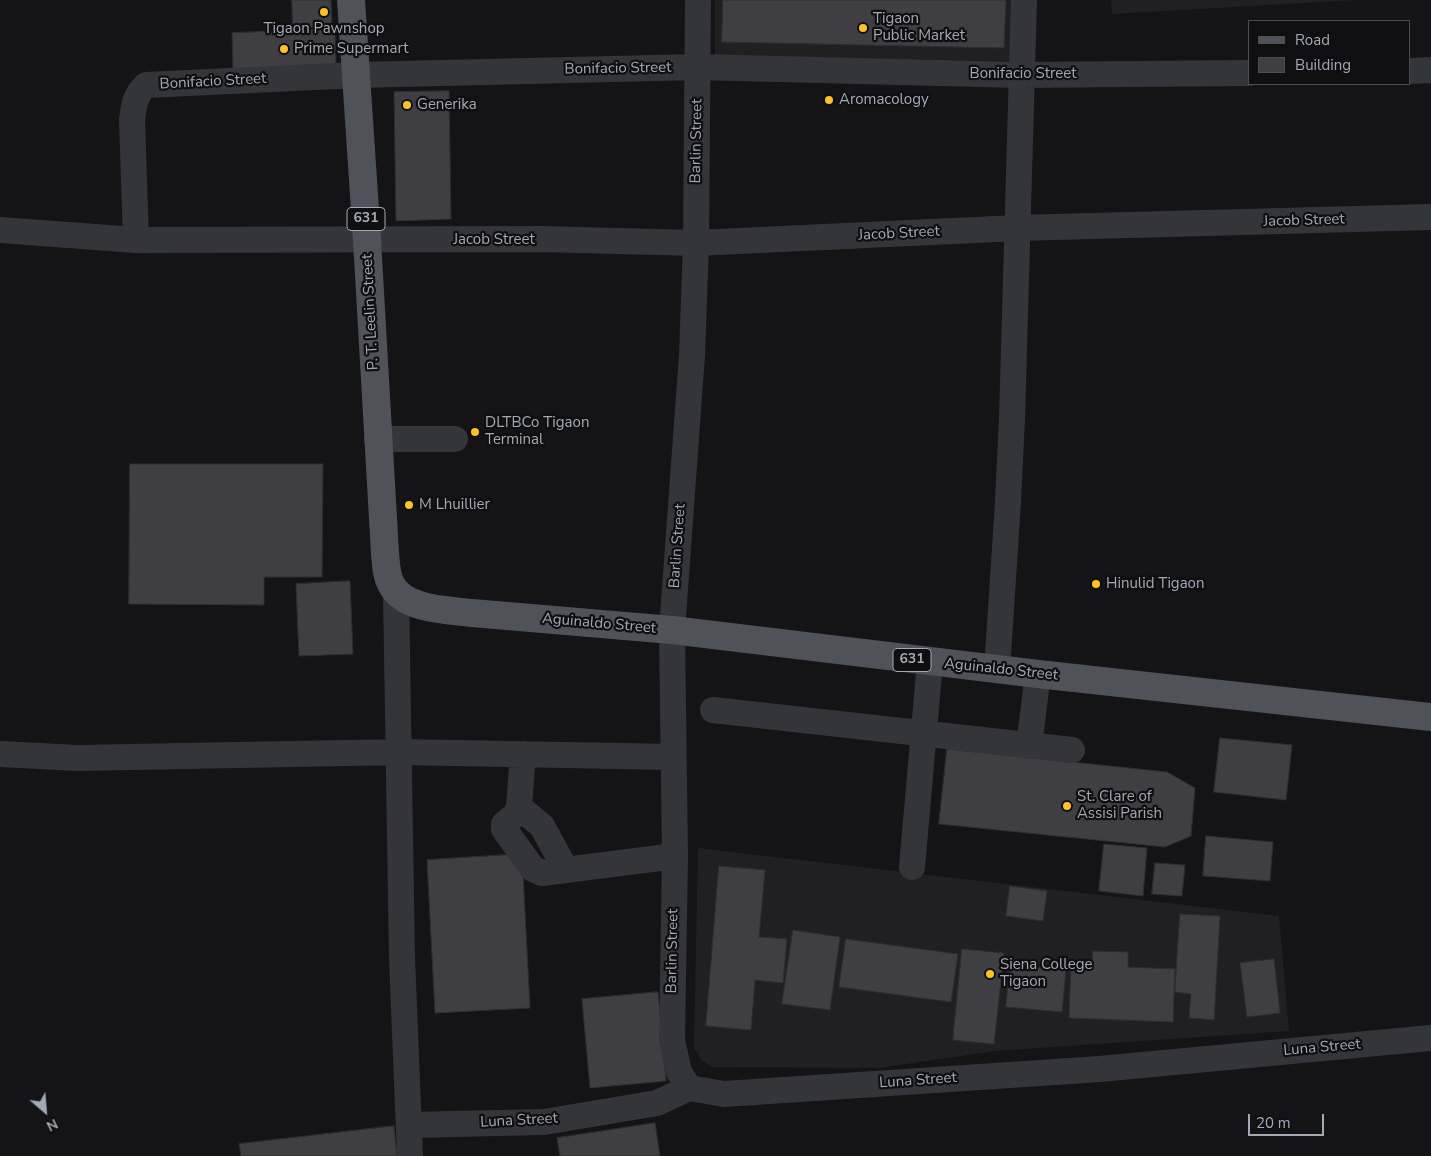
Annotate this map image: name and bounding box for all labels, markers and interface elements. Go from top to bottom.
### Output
marker: Tigaon Pawnshop [318,6,330,18]
place label: Tigaon Public Market [873,10,965,45]
place label: Tigaon Pawnshop [264,20,384,38]
legend [1248,20,1411,85]
marker: Tigaon Public Market [857,22,869,34]
text: Road [1295,30,1330,50]
place label: Prime Supermart [294,40,408,58]
marker: Prime Supermart [278,43,290,55]
text: Building [1295,55,1351,75]
street label: Bonifacio Street [564,59,672,79]
street label: Bonifacio Street [970,65,1076,83]
street label: Bonifacio Street [159,70,267,94]
place label: Aromacology [839,91,929,109]
marker: Aromacology [823,94,835,106]
place label: Generika [417,96,477,114]
marker: Generika [401,99,413,111]
street label: Barlin Street [687,99,707,183]
road number: 631 [347,208,385,230]
street label: Jacob Street [1263,211,1345,231]
street label: Jacob Street [858,223,940,245]
street label: Jacob Street [453,231,535,249]
street label: P. T. Leelin Street [359,253,383,371]
place label: DLTBCo Tigaon Terminal [485,414,589,449]
marker: DLTBCo Tigaon Terminal [469,426,481,438]
place label: M Lhuillier [419,496,490,514]
marker: M Lhuillier [403,499,415,511]
street label: Barlin Street [666,503,690,589]
place label: Hinulid Tigaon [1106,575,1204,593]
marker: Hinulid Tigaon [1090,578,1102,590]
street label: Aguinaldo Street [541,610,657,638]
road number: 631 [893,648,931,672]
street label: Aguinaldo Street [943,655,1059,685]
place label: St. Clare of Assisi Parish [1077,788,1162,823]
marker: St. Clare of Assisi Parish [1061,800,1073,812]
street label: Barlin Street [663,909,683,993]
place label: Siena College Tigaon [1000,956,1092,991]
marker: Siena College Tigaon [984,968,996,980]
street label: Luna Street [1283,1036,1361,1060]
street label: Luna Street [879,1069,957,1093]
north arrow [20,1086,70,1136]
scale bar [1251,1104,1327,1136]
street label: Luna Street [480,1110,558,1132]
text: 20 m [1256,1113,1291,1133]
text: N [43,1114,61,1136]

